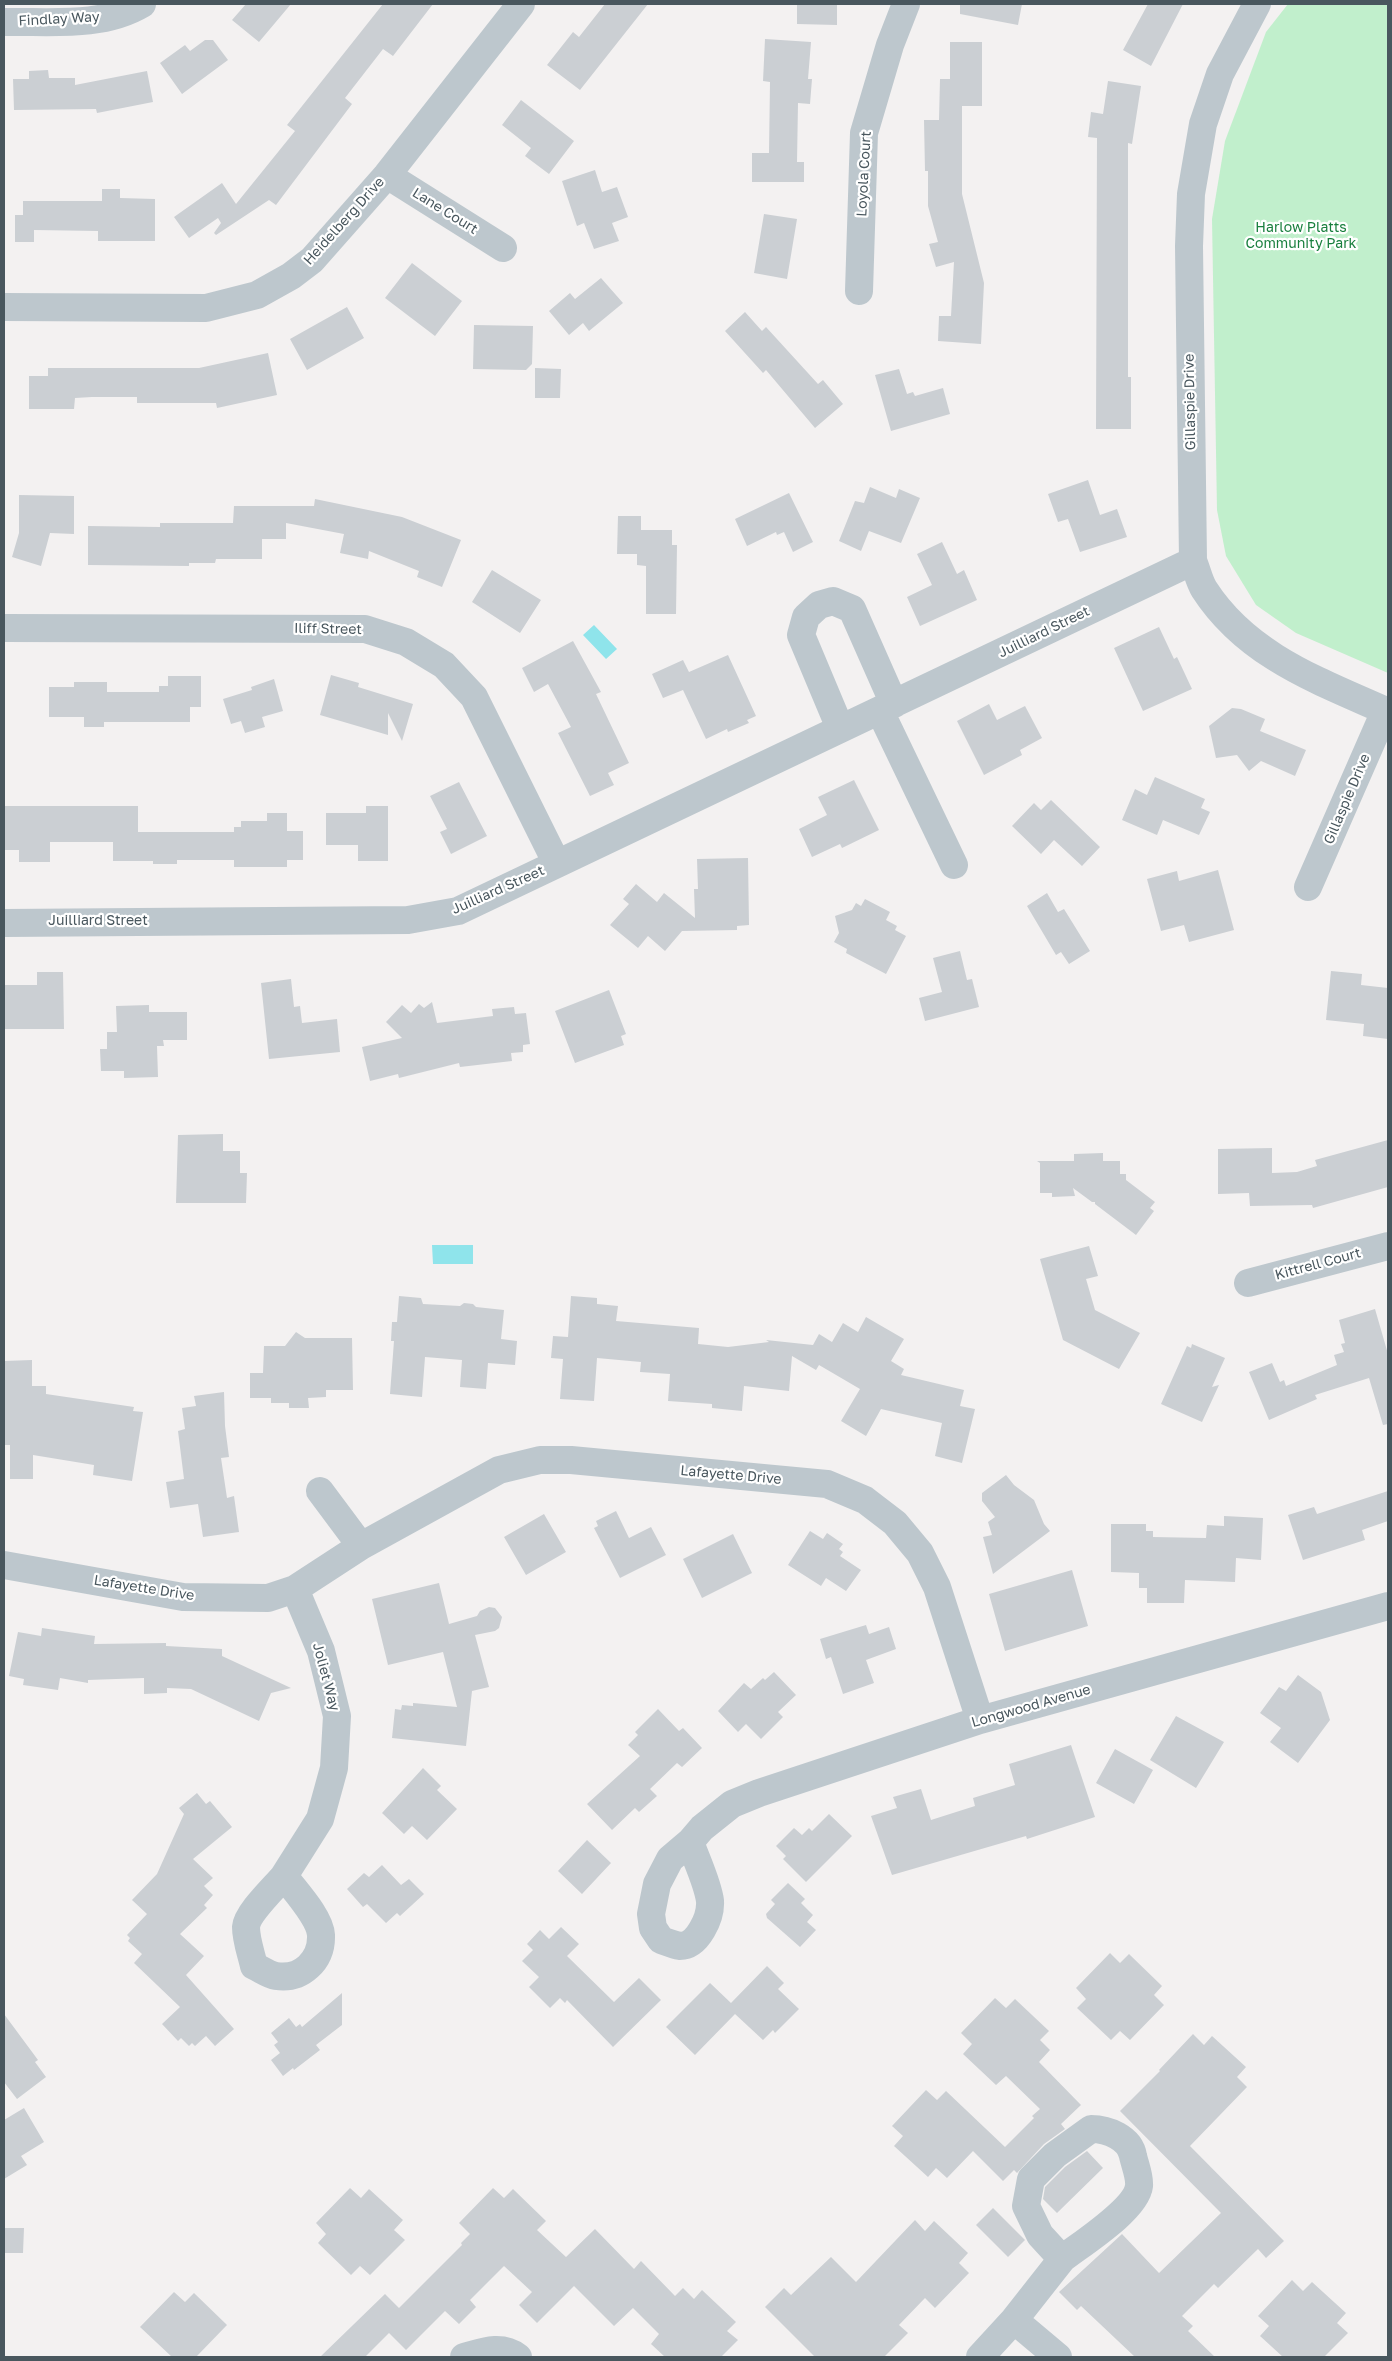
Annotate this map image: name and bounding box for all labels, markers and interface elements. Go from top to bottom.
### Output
street label: Findlay Way [18,8,100,30]
street label: Loyola Court [853,131,875,217]
street label: Heidelberg Drive [300,174,388,268]
street label: Lane Court [409,184,481,238]
park label: Harlow Platts Community Park [1245,220,1357,252]
street label: Gillaspie Drive [1181,354,1199,450]
street label: Juilliard Street [996,603,1092,661]
street label: Iliff Street [294,620,362,638]
street label: Gillaspie Drive [1320,751,1374,847]
street label: Juilliard Street [449,862,547,918]
street label: Juilliard Street [48,913,148,929]
street label: Kittrell Court [1273,1244,1363,1284]
street label: Lafayette Drive [680,1462,782,1488]
street label: Lafayette Drive [93,1572,195,1604]
street label: Joliet Way [309,1641,343,1713]
street label: Longwood Avenue [970,1681,1092,1731]

